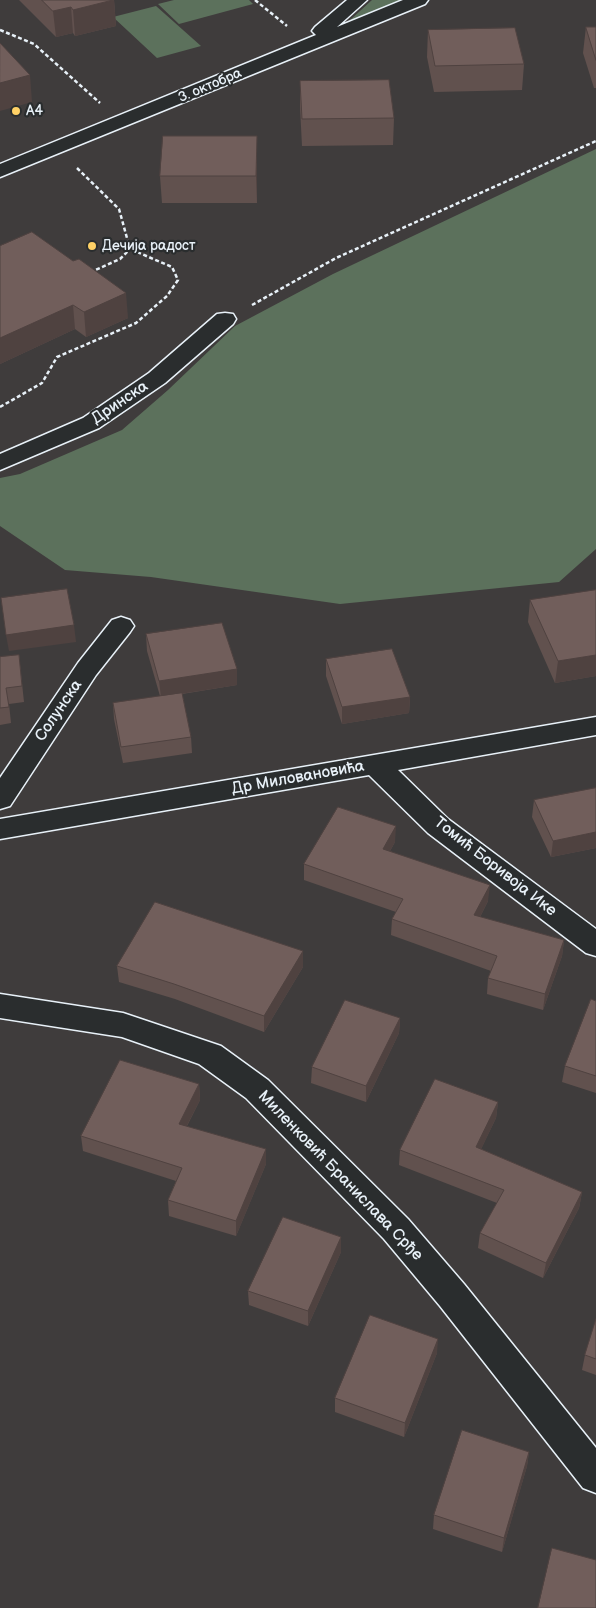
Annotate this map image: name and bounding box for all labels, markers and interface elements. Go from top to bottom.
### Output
street label: 3. октобра [176,65,244,107]
place label: A4 [26,103,43,119]
marker: A4 [10,105,22,117]
place label: Дечија радост [102,238,195,254]
marker: Дечија радост [86,240,98,252]
street label: Дринска [88,377,152,429]
street label: Солунска [31,677,87,745]
street label: Др Миловановића [230,757,366,799]
street label: Томић Боривоја Ике [430,813,560,921]
street label: Миленковић Бранислава Срђе [254,1087,426,1265]

